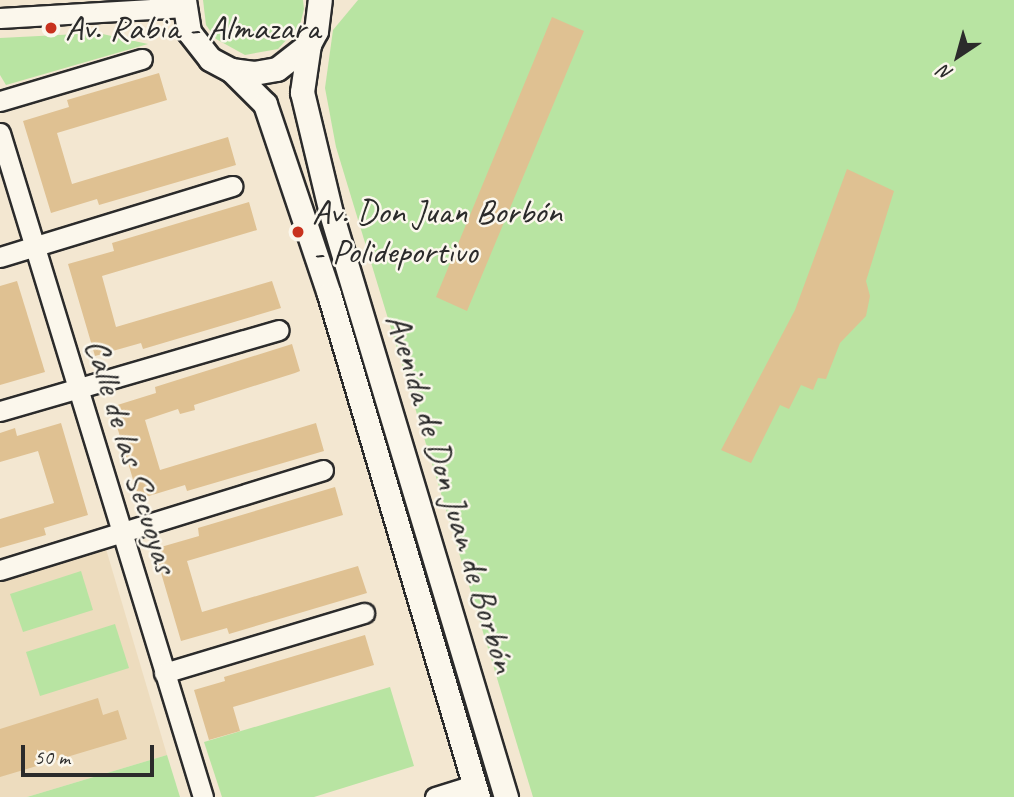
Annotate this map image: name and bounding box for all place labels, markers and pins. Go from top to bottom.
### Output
place label: Av. Rabia - Almazara [65,7,320,49]
marker: Av. Rabia - Almazara [43,20,59,36]
place label: Av. Don Juan Borbón - Polideportivo [312,191,561,273]
marker: Av. Don Juan Borbón - Polideportivo [290,224,306,240]

